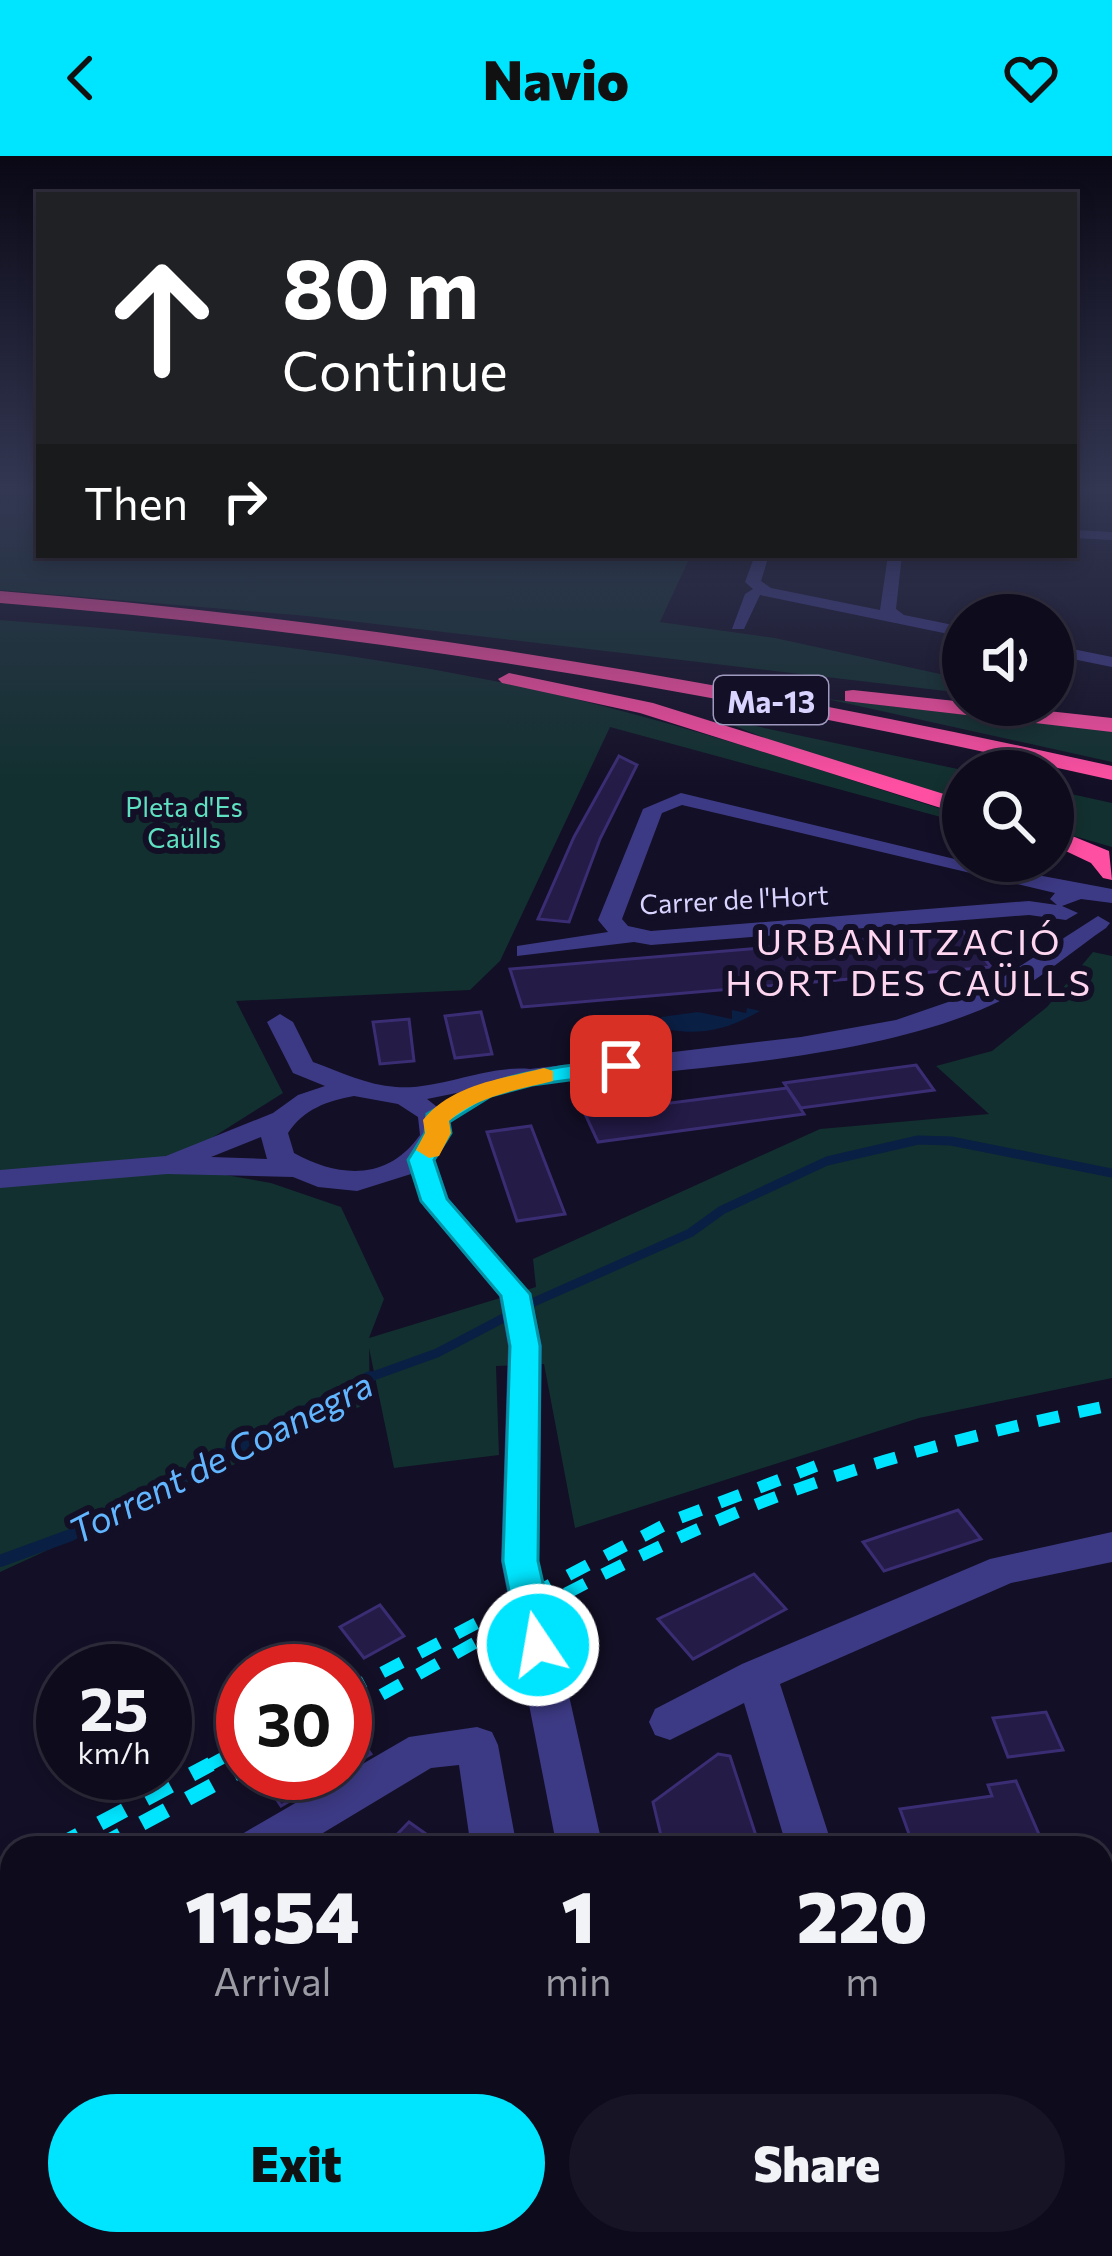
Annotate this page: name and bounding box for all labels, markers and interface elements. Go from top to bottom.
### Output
icon: back [48,45,114,111]
text: Navio [483,45,629,111]
icon: heart [998,45,1064,111]
text: 80 m [282,234,479,336]
icon: ahead [84,240,240,396]
text: Continue [282,336,508,402]
icon: right [212,468,278,534]
text: Then [84,474,188,529]
map controls [942,594,1074,882]
button: sound [942,594,1074,726]
road number: Ma-13 [714,676,828,724]
button: search [942,750,1074,882]
park label: Pleta d'Es Caülls [125,790,243,854]
street label: Carrer de l'Hort [639,878,829,920]
district label: URBANITZACIÓ HORT DES CAÜLLS [725,918,1093,1003]
pin [570,1015,672,1117]
icon: arrive [588,1033,654,1099]
water label: Torrent de Coanegra [61,1360,379,1552]
position arrow [475,1582,601,1708]
speed limit sign: 30 [216,1644,372,1800]
text: 25 [79,1670,149,1743]
text: km/h [78,1733,150,1770]
text: 11:54 [185,1870,360,1958]
text: 1 [561,1870,595,1958]
text: 220 [797,1870,928,1958]
text: Arrival [214,1956,332,2004]
text: min [545,1956,611,2004]
text: m [845,1956,879,2004]
button: Exit [48,2094,545,2232]
button: Share [569,2094,1065,2232]

